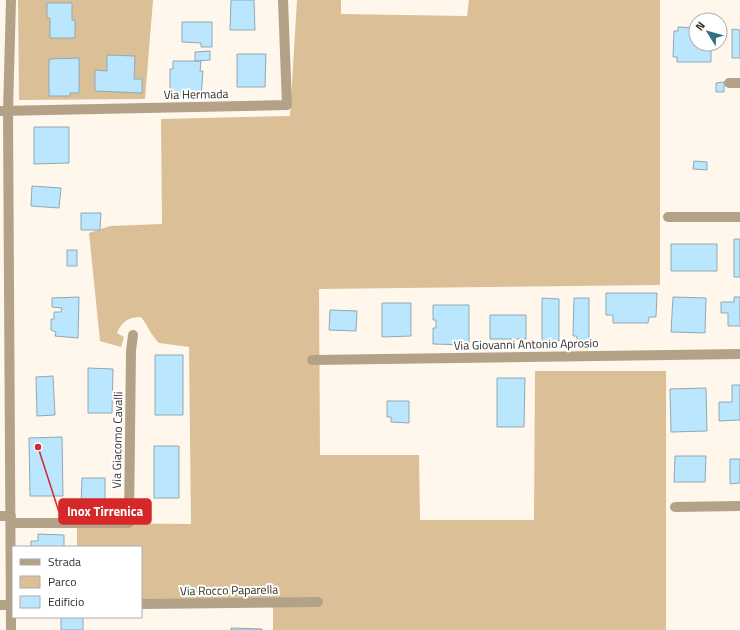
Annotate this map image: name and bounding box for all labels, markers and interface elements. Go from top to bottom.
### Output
north arrow [688,12,728,52]
text: N [691,18,709,34]
street label: Via Hermada [163,84,229,104]
street label: Via Giovanni Antonio Aprosio [453,333,599,355]
street label: Via Giacomo Cavalli [107,391,127,489]
callout: Inox Tirrenica [59,499,151,524]
text: Inox Tirrenica [67,501,143,521]
legend [12,546,142,618]
text: Strada [48,552,81,571]
text: Parco [48,572,77,591]
street label: Via Rocco Paparella [180,580,278,600]
text: Edificio [48,592,84,611]

